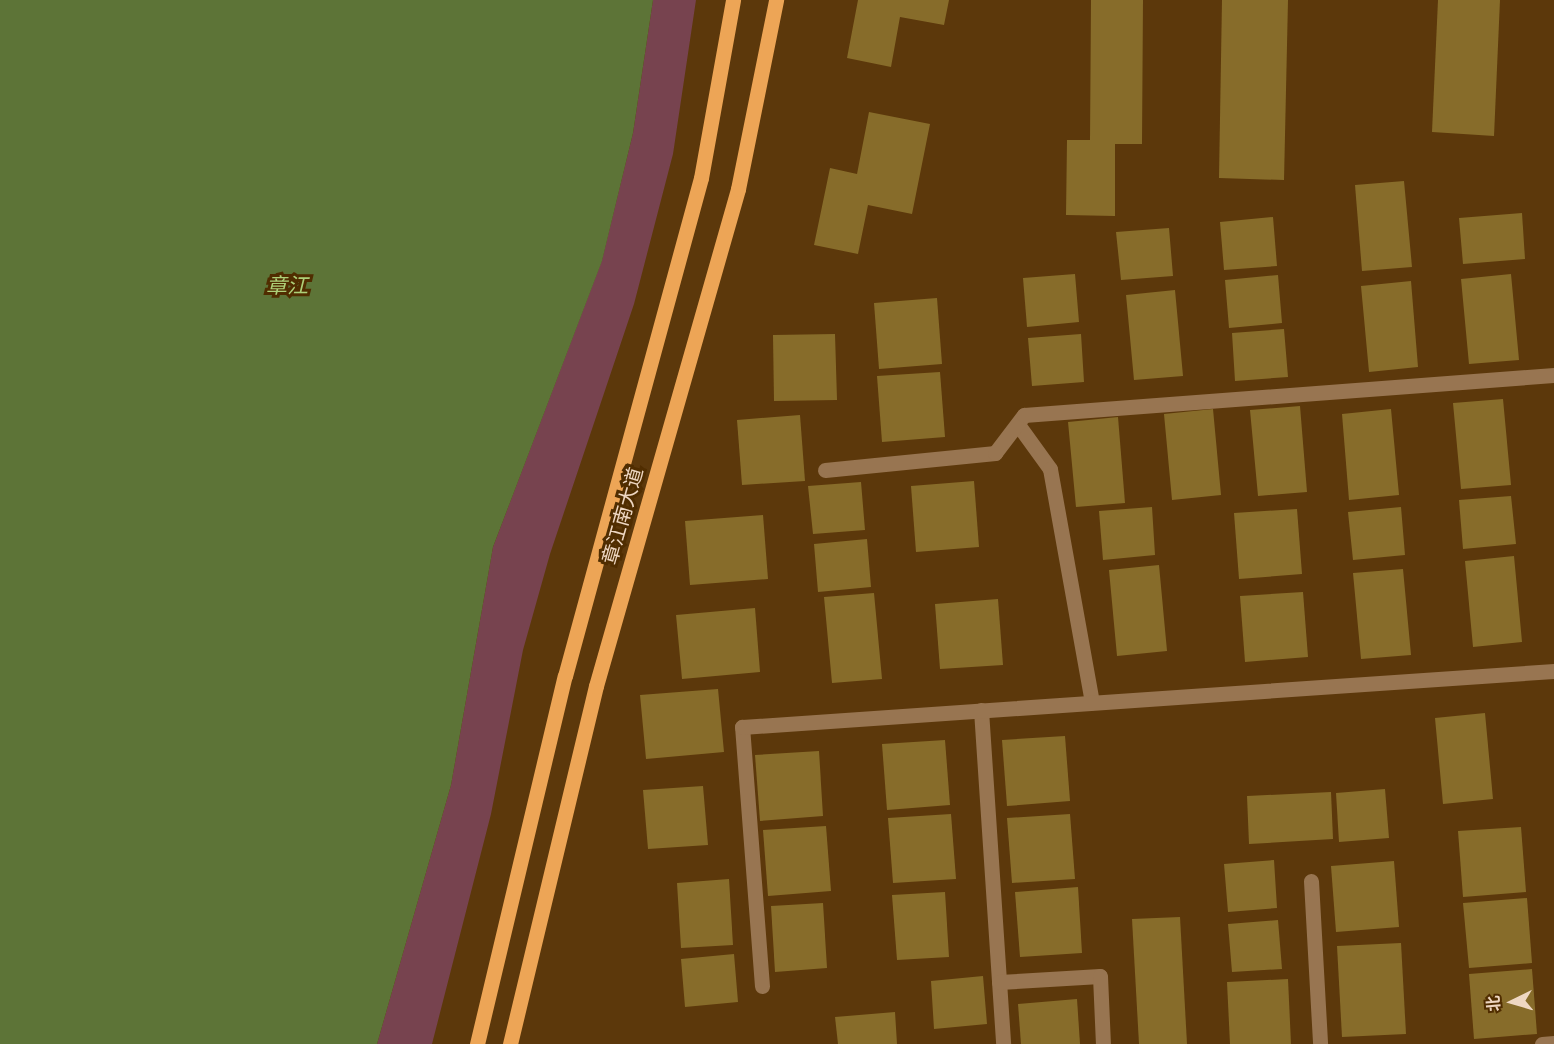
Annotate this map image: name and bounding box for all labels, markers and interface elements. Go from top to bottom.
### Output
water label: 章江 [266,273,308,299]
street label: 章江南大道 [598,465,648,567]
north arrow [1482,972,1542,1032]
text: 北 [1483,995,1504,1012]

